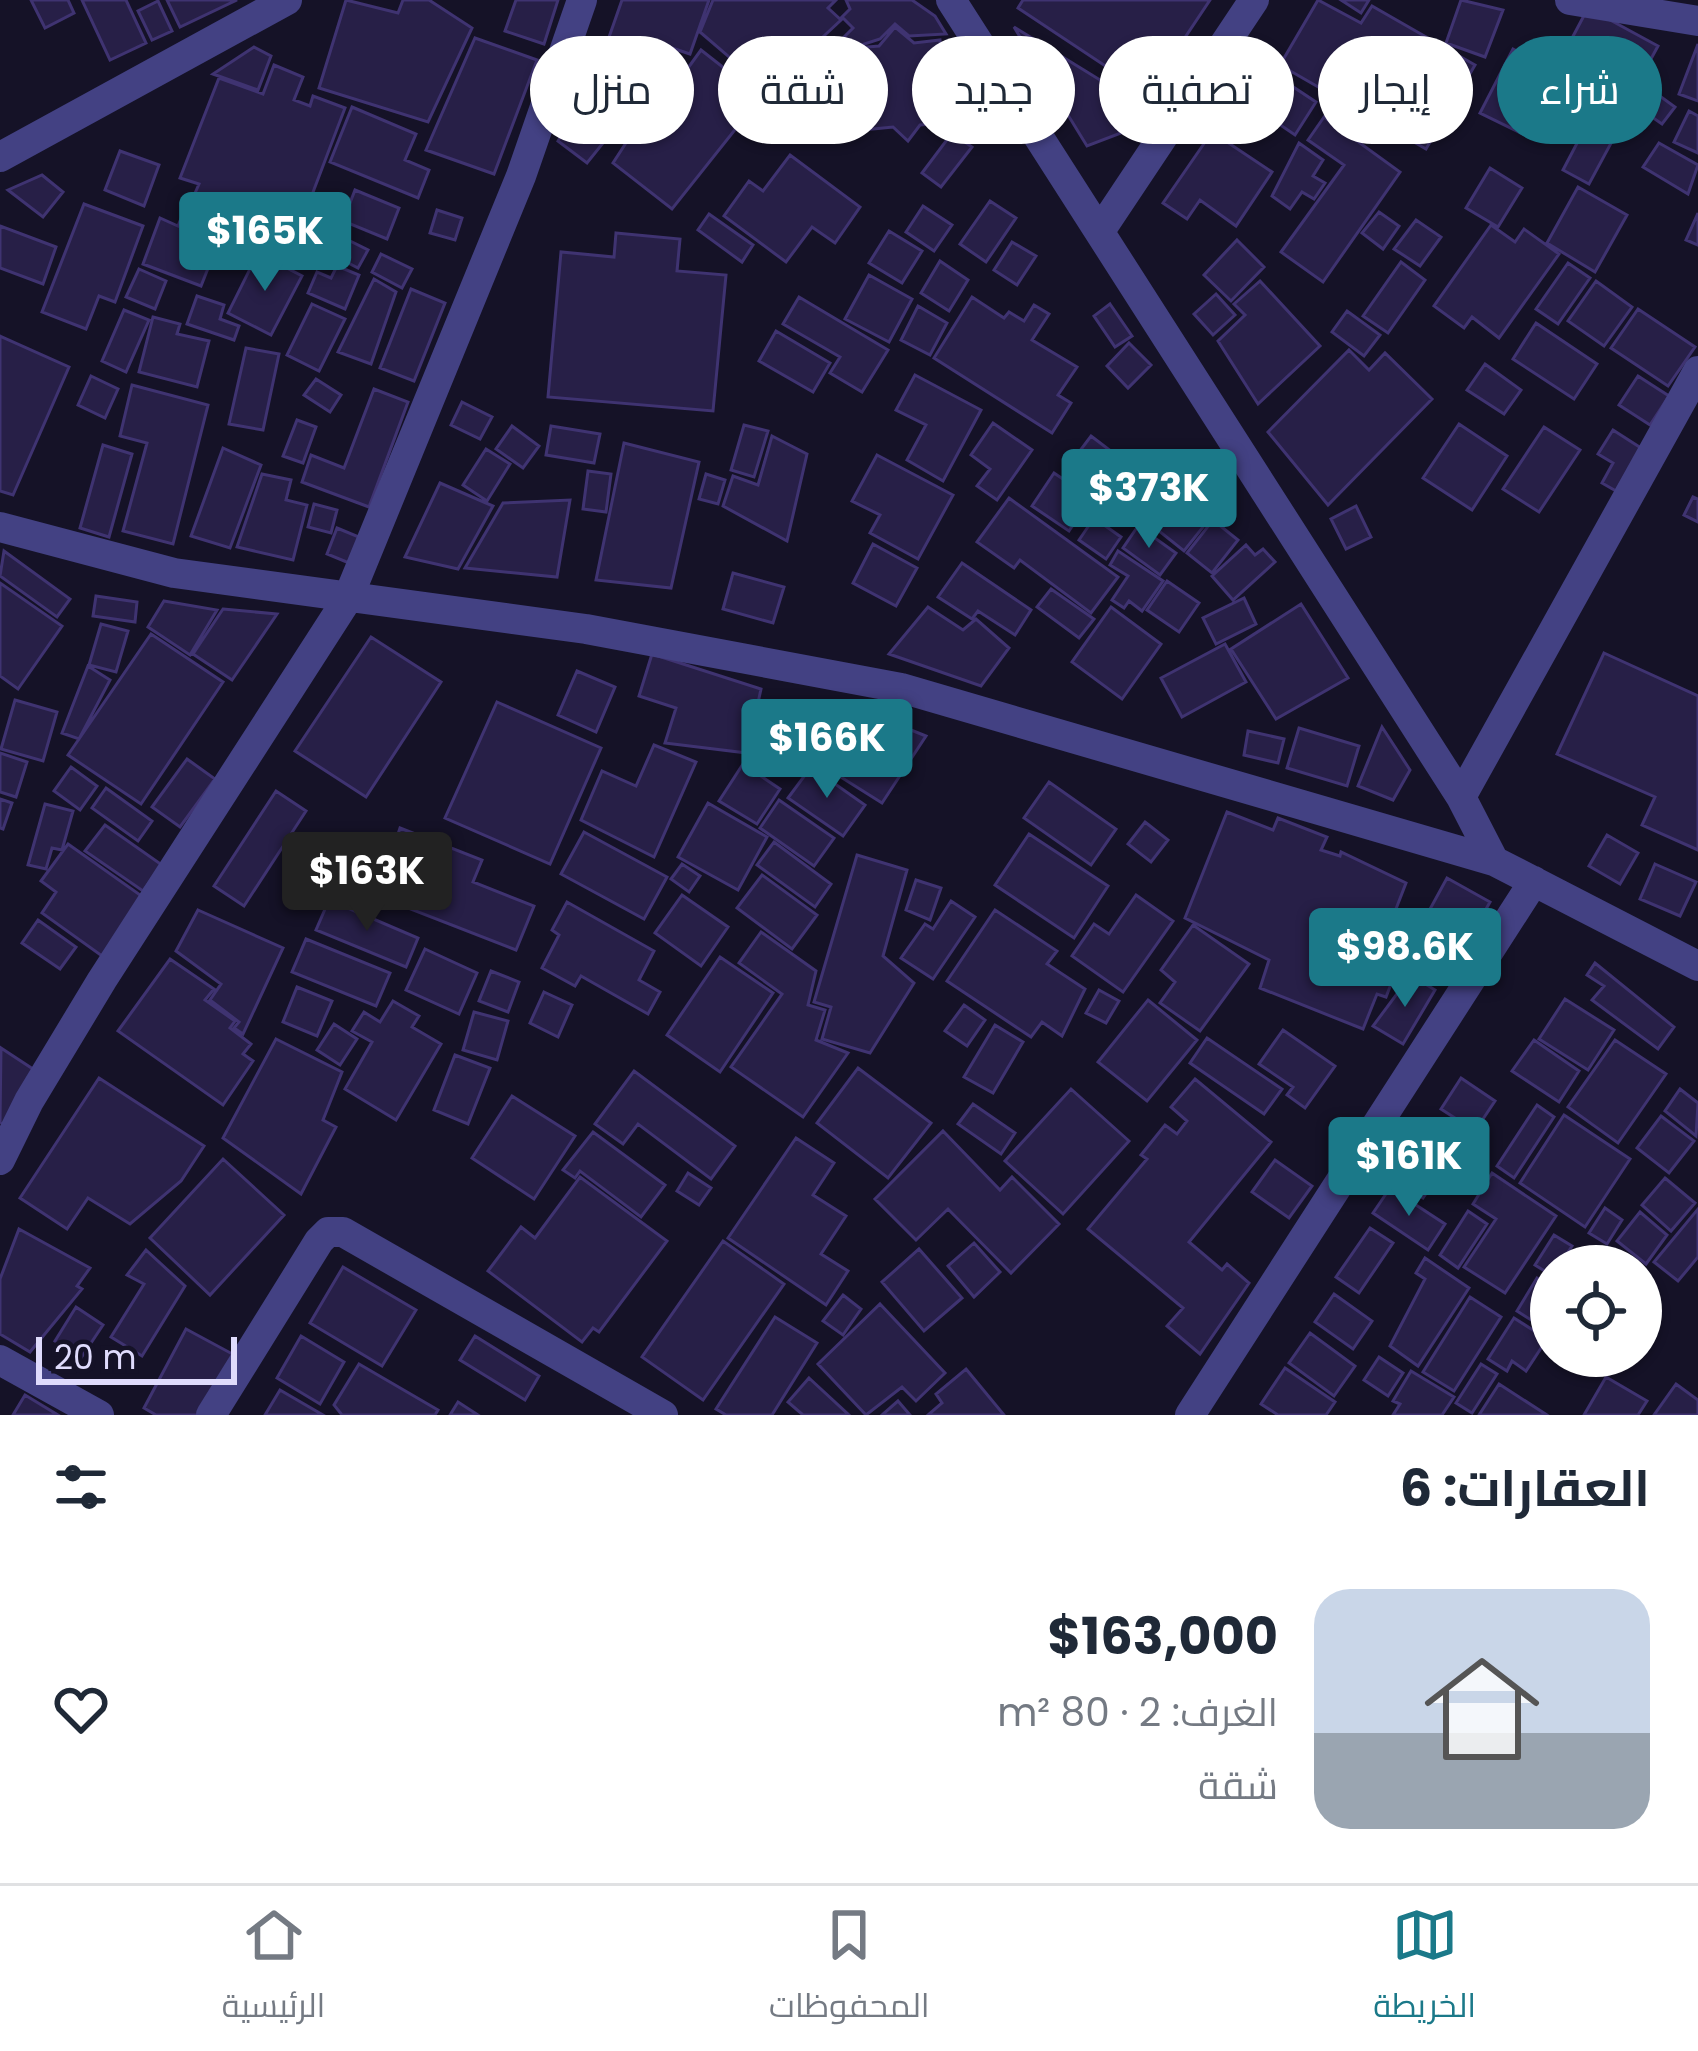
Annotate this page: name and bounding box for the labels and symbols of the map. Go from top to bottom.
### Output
pin: $165K [181,192,349,294]
pin: $373K [1065,449,1233,551]
pin: $166K [743,699,911,801]
pin: $163K [283,832,451,934]
pin: $98.6K [1307,908,1503,1010]
pin: $161K [1325,1117,1493,1219]
scale bar [36,1331,237,1384]

